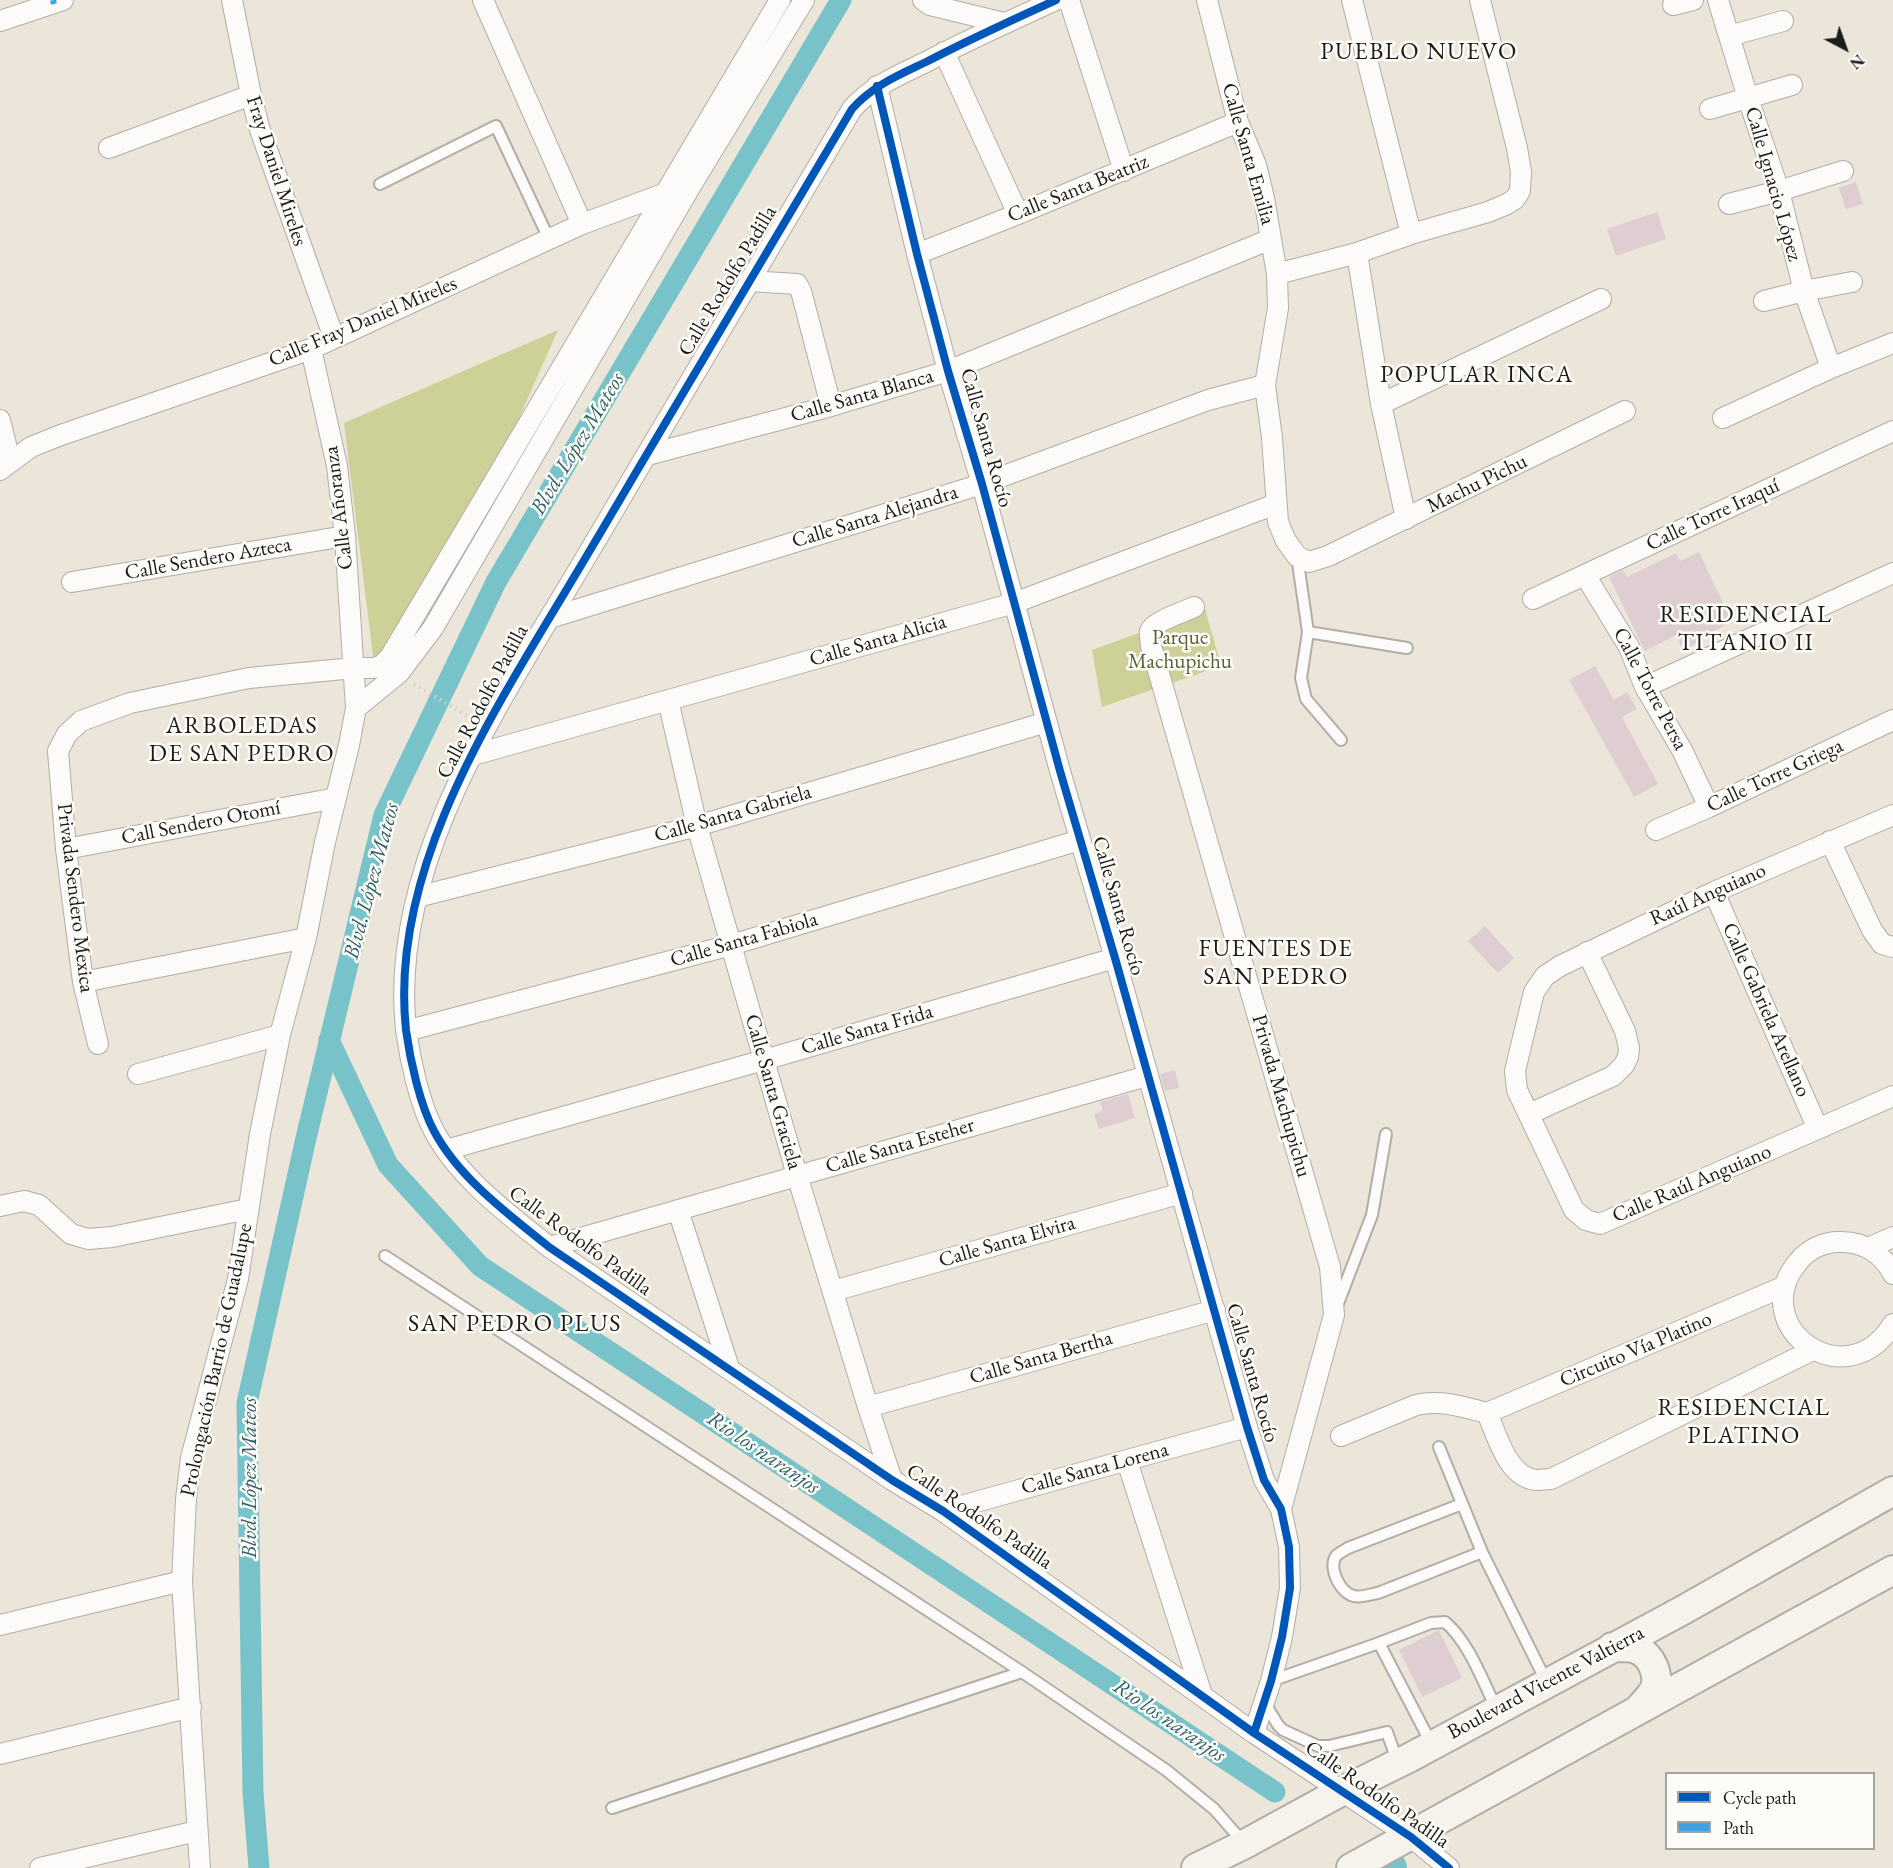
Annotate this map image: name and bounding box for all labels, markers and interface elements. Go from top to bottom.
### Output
north arrow [1815,18,1875,78]
district label: PUEBLO NUEVO [1320,38,1518,66]
text: N [1845,50,1869,74]
street label: Calle Santa Emilia [1216,80,1280,228]
street label: Fray Daniel Mireles [240,93,312,249]
street label: Calle Ignacio López [1739,104,1807,264]
street label: Calle Santa Beatriz [1004,149,1152,229]
street label: Calle Rodolfo Padilla [673,201,783,361]
street label: Calle Fray Daniel Mireles [265,271,461,373]
district label: POPULAR INCA [1380,361,1574,389]
street label: Calle Santa Blanca [788,364,936,428]
street label: Calle Santa Rocío [954,365,1018,511]
water label: Blvd. López Mateos [525,368,631,520]
street label: Calle Añoranza [319,445,359,571]
street label: Machu Pichu [1423,449,1531,519]
street label: Calle Torre Iraquí [1642,473,1784,557]
street label: Calle Santa Alejandra [789,480,961,554]
street label: Calle Sendero Azteca [123,532,293,586]
district label: RESIDENCIAL TITANIO II [1660,601,1832,657]
street label: Calle Santa Alicia [807,609,949,673]
street label: Calle Rodolfo Padilla [432,621,534,783]
street label: Calle Torre Persa [1607,623,1693,755]
park label: Parque Machupichu [1128,625,1232,675]
district label: ARBOLEDAS DE SAN PEDRO [149,712,335,768]
street label: Calle Torre Griega [1703,733,1847,819]
street label: Calle Santa Gabriela [651,780,815,848]
street label: Call Sendero Otomí [119,795,283,851]
water label: Blvd. López Mateos [338,800,406,962]
street label: Privada Sendero Mexica [51,802,99,994]
street label: Calle Santa Rocío [1086,833,1150,979]
street label: Raúl Anguiano [1646,858,1770,932]
street label: Calle Santa Fabiola [667,907,821,973]
street label: Calle Gabriela Arellano [1716,919,1816,1101]
district label: FUENTES DE SAN PEDRO [1199,935,1353,991]
street label: Calle Santa Frida [798,999,936,1061]
street label: Calle Santa Graciela [739,1012,807,1172]
street label: Privada Machupichu [1246,1012,1316,1180]
street label: Calle Santa Esteher [823,1113,977,1179]
street label: Calle Raúl Anguiano [1609,1139,1775,1229]
street label: Calle Rodolfo Padilla [504,1181,656,1301]
street label: Calle Santa Elvira [936,1210,1078,1274]
street label: Prolongación Barrio de Guadalupe [176,1221,258,1499]
street label: Calle Santa Rocío [1220,1300,1284,1446]
street label: Circuito Vía Platino [1556,1307,1716,1393]
district label: SAN PEDRO PLUS [408,1310,622,1338]
street label: Calle Santa Bertha [967,1326,1115,1390]
district label: RESIDENCIAL PLATINO [1658,1394,1830,1450]
water label: Blvd. López Mateos [237,1397,263,1559]
water label: Rio los naranjos [702,1406,824,1500]
street label: Calle Santa Lorena [1019,1437,1171,1501]
street label: Calle Rodolfo Padilla [901,1459,1057,1575]
street label: Boulevard Vicente Valtierra [1443,1620,1649,1746]
water label: Rio los naranjos [1108,1674,1230,1768]
street label: Calle Rodolfo Padilla [1300,1736,1454,1854]
legend [1665,1772,1875,1850]
text: Cycle path [1723,1786,1797,1809]
text: Path [1723,1816,1754,1839]

